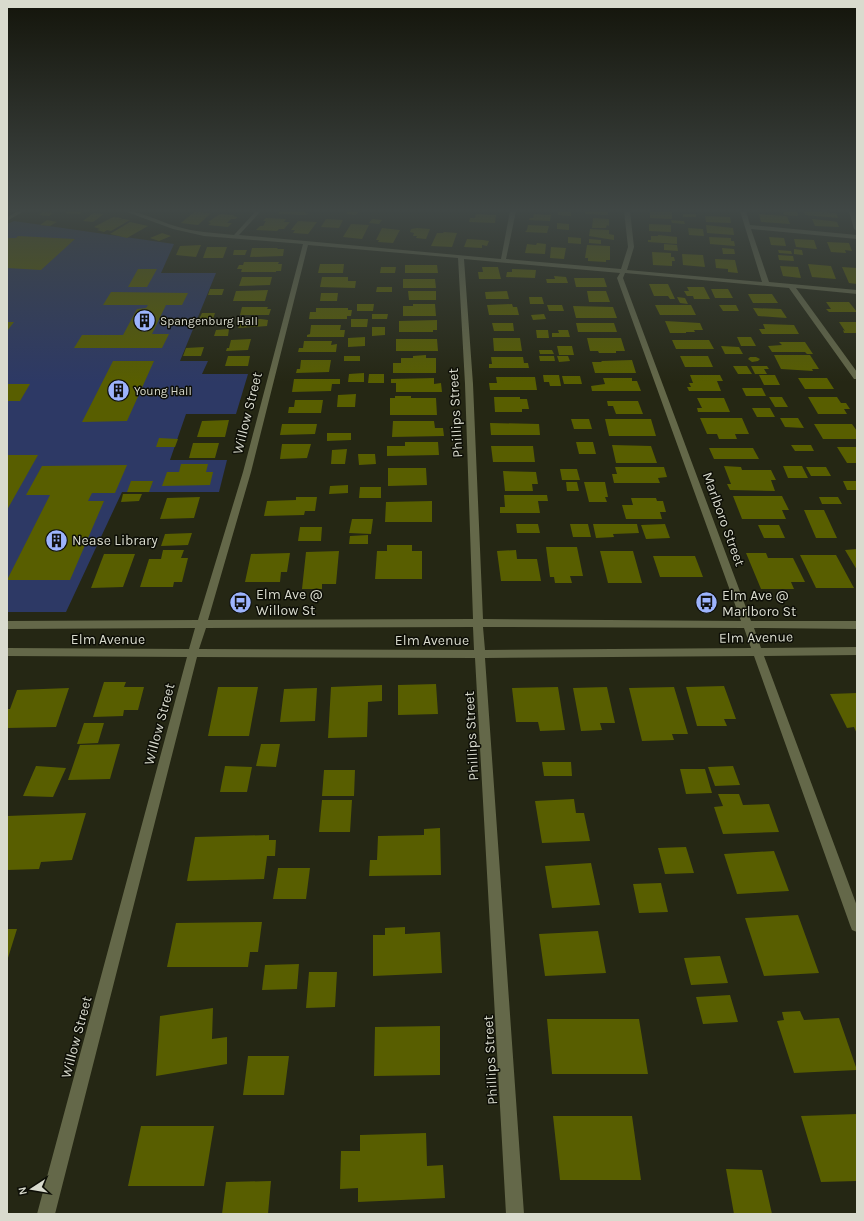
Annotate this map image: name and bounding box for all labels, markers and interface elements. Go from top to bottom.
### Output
building icon: Spangenburg Hall [131,308,157,334]
place label: Spangenburg Hall [160,314,258,328]
street label: Phillips Street [445,368,466,458]
street label: Willow Street [229,370,266,456]
building icon: Young Hall [106,378,132,404]
place label: Young Hall [134,384,192,398]
street label: Marlboro Street [699,470,748,569]
building icon: Nease Library [44,527,70,553]
place label: Nease Library [72,532,158,549]
place label: Elm Ave @ Willow St [256,586,323,619]
place label: Elm Ave @ Marlboro St [722,587,796,620]
bus stop icon: Elm Ave @ Willow St [228,589,254,615]
bus stop icon: Elm Ave @ Marlboro St [693,590,719,616]
street label: Elm Avenue [719,628,793,647]
street label: Elm Avenue [71,631,145,648]
street label: Elm Avenue [395,632,469,649]
street label: Willow Street [140,681,179,767]
street label: Phillips Street [461,691,482,781]
street label: Willow Street [57,994,96,1080]
street label: Phillips Street [480,1015,501,1105]
north arrow [12,1169,52,1209]
text: N [16,1186,30,1196]

